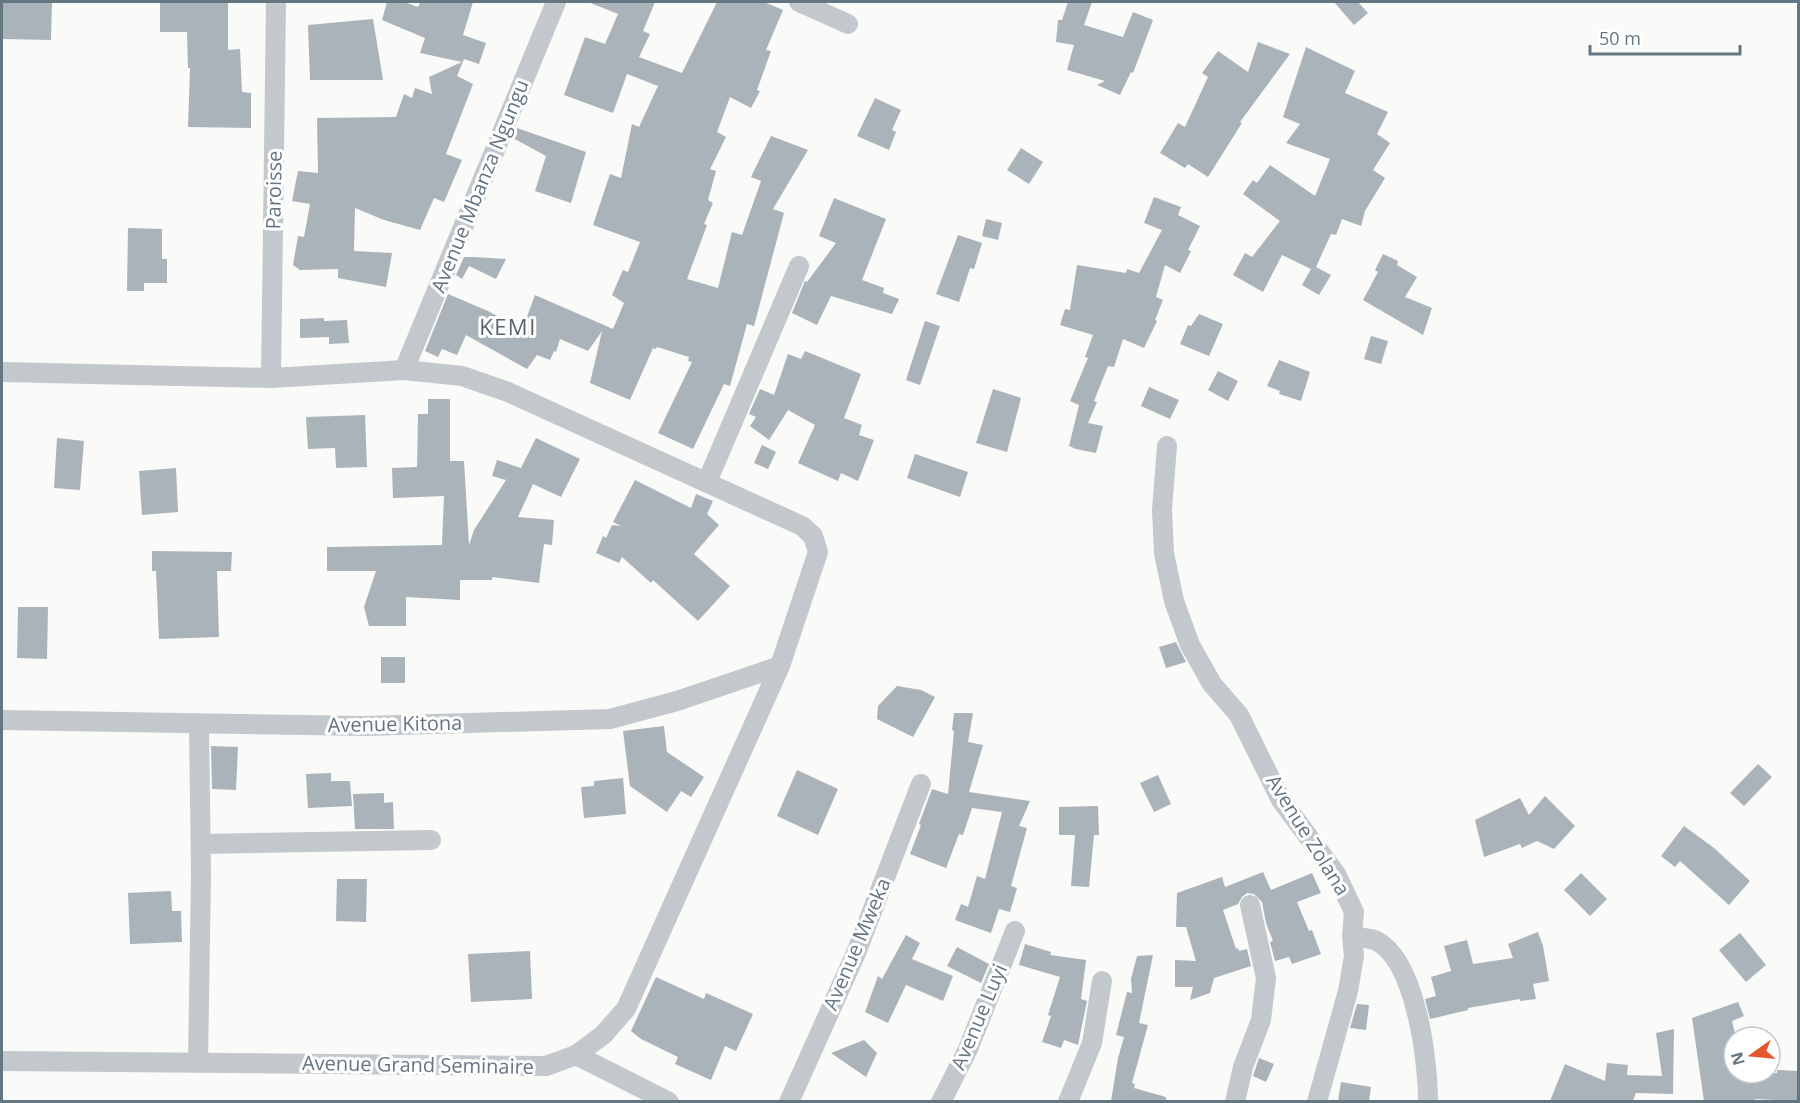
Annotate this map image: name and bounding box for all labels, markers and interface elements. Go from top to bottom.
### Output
scale bar [1590,18,1740,56]
text: 50 m [1599,26,1641,50]
street label: Avenue Mbanza Ngungu [424,75,535,296]
street label: Paroisse [259,150,288,230]
district label: KEMI [479,311,537,341]
street label: Avenue Kitona [327,709,463,738]
street label: Avenue Zolana [1260,769,1356,900]
street label: Avenue Mweka [817,874,897,1014]
street label: Avenue Luyi [944,960,1013,1074]
north arrow [1722,1025,1782,1085]
street label: Avenue Grand Seminaire [302,1049,534,1080]
text: N [1725,1050,1750,1068]

